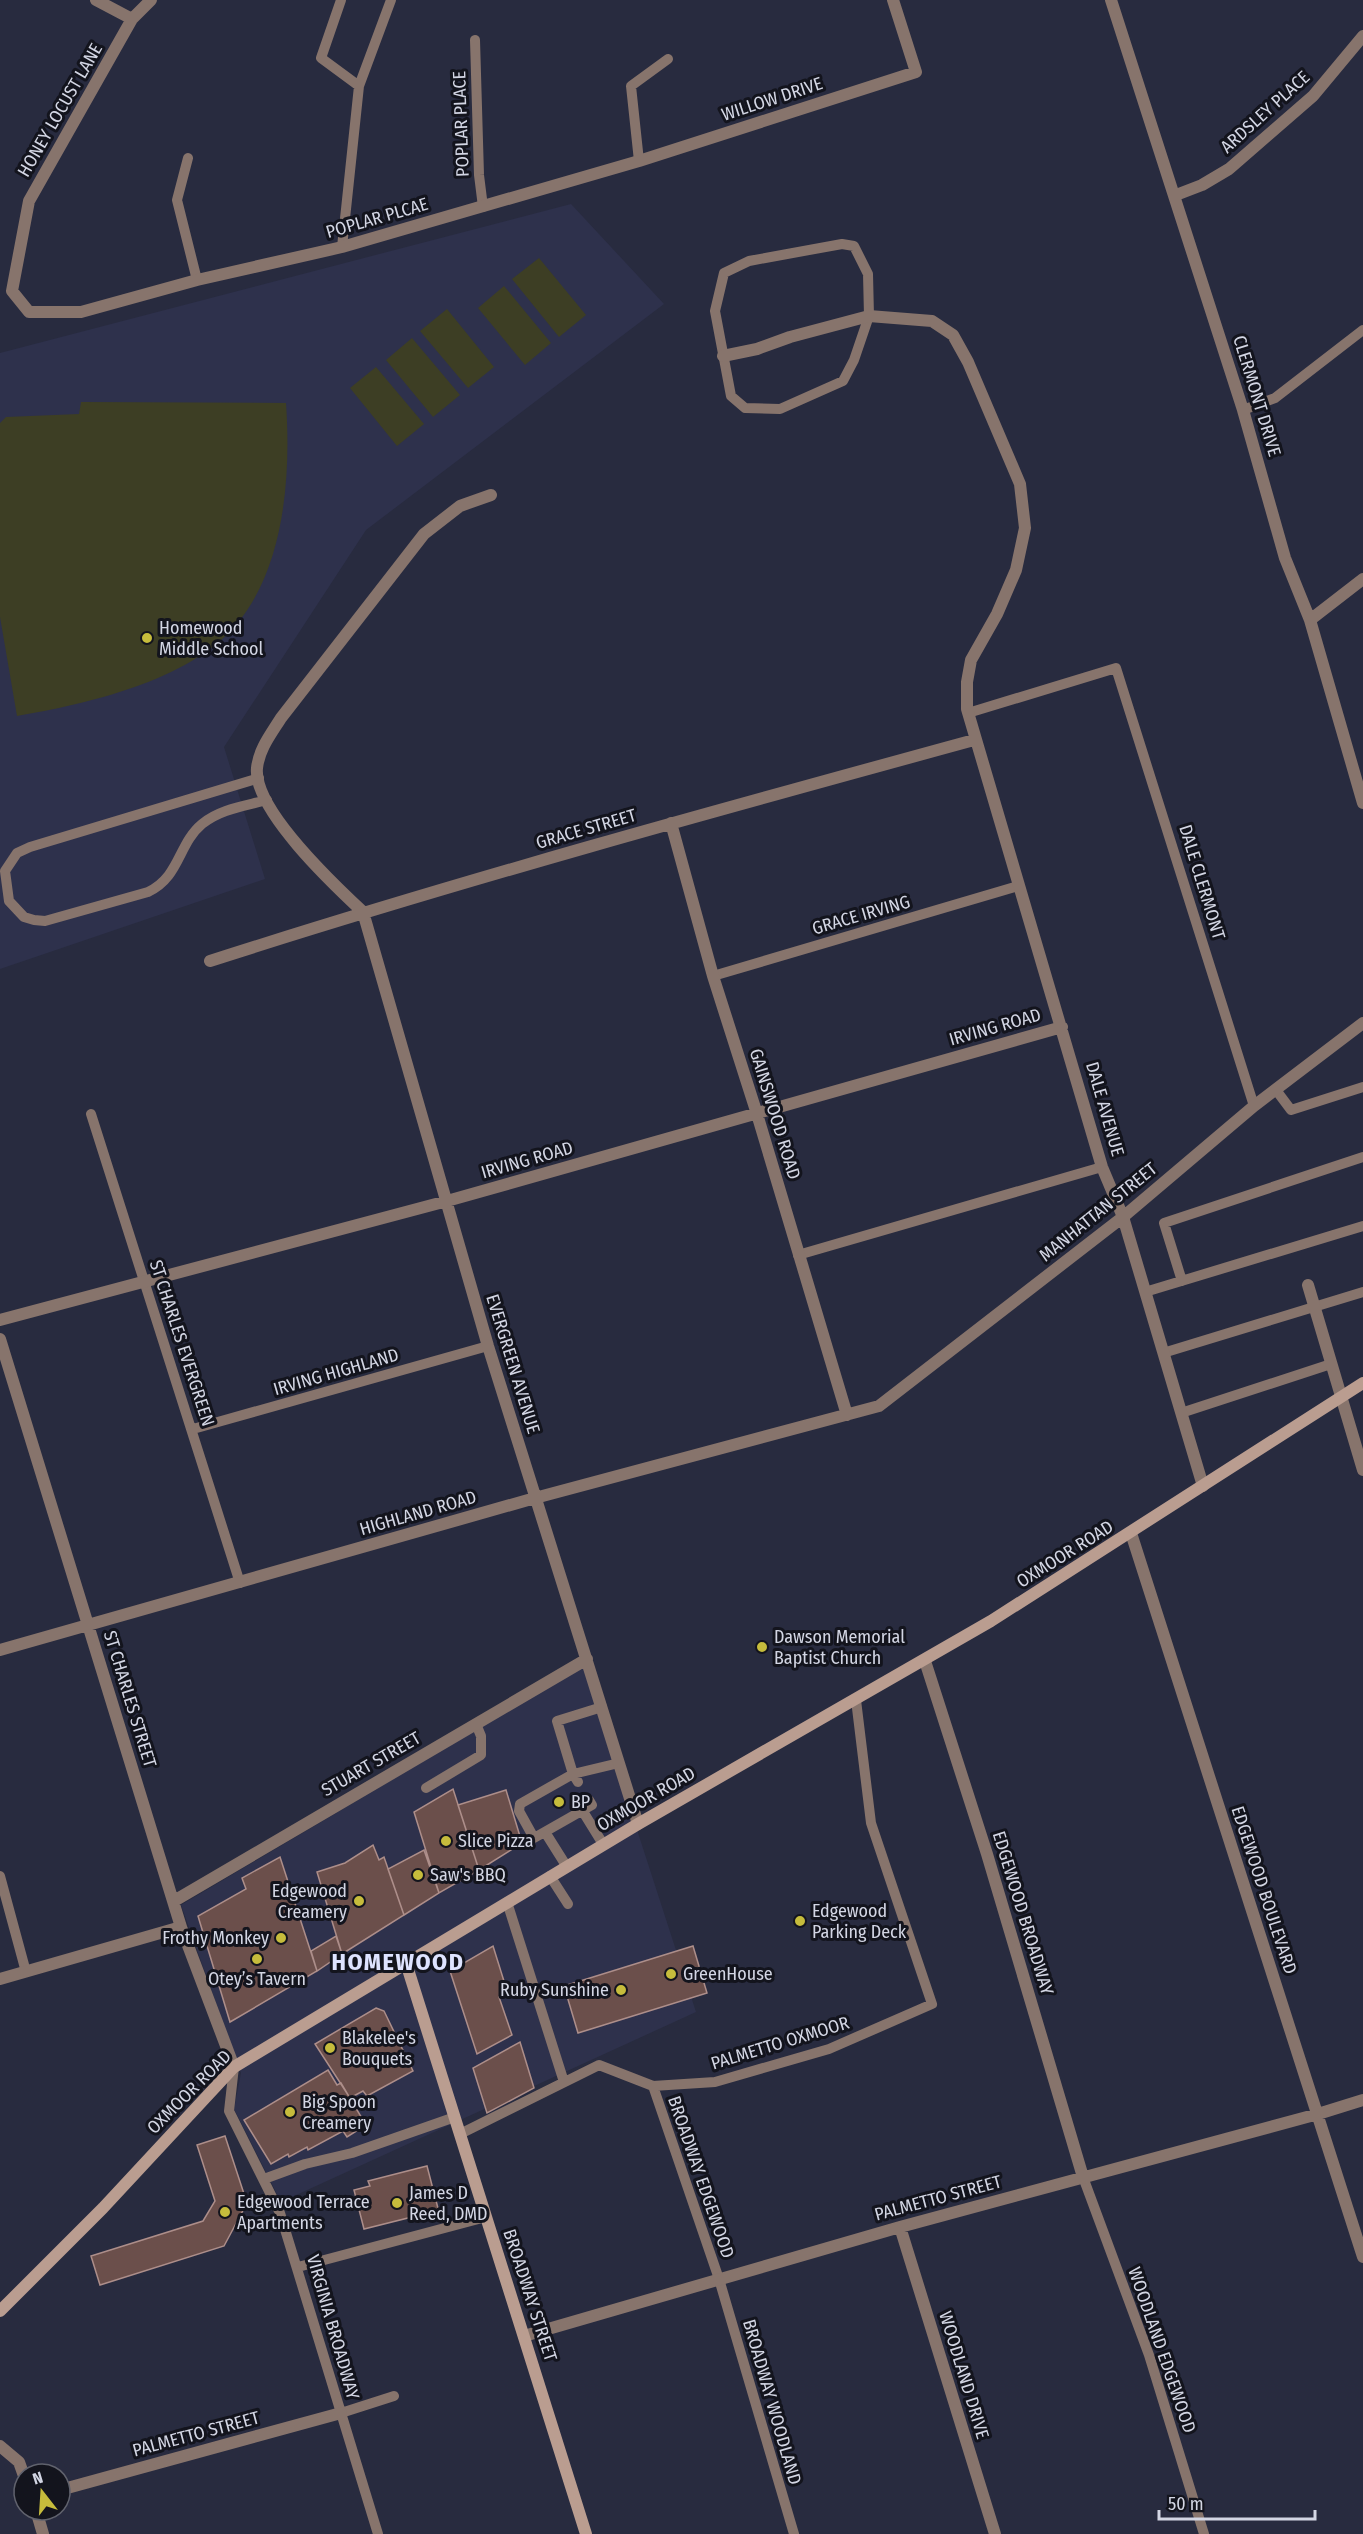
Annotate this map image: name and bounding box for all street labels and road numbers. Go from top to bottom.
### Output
street label: HONEY LOCUST LANE [13,39,107,181]
street label: ARDSLEY PLACE [1216,66,1314,158]
street label: POPLAR PLACE [448,71,474,177]
street label: WILLOW DRIVE [719,72,825,126]
street label: POPLAR PLCAE [323,193,431,243]
street label: CLERMONT DRIVE [1228,333,1286,459]
street label: GRACE STREET [533,804,639,854]
street label: DALE CLERMONT [1174,822,1230,943]
street label: GRACE IRVING [810,891,912,939]
street label: IRVING ROAD [947,1003,1043,1051]
street label: GAINSWOOD ROAD [745,1046,805,1182]
street label: DALE AVENUE [1081,1059,1129,1159]
street label: IRVING ROAD [479,1136,575,1184]
street label: MANHATTAN STREET [1035,1157,1162,1266]
street label: ST CHARLES EVERGREEN [145,1257,219,1429]
street label: EVERGREEN AVENUE [481,1292,545,1436]
street label: IRVING HIGHLAND [271,1344,401,1400]
street label: HIGHLAND ROAD [357,1486,479,1540]
street label: OXMOOR ROAD [1013,1516,1117,1592]
street label: ST CHARLES STREET [99,1628,161,1771]
street label: STUART STREET [318,1726,425,1801]
street label: OXMOOR ROAD [593,1762,699,1836]
street label: EDGEWOOD BOULEVARD [1226,1803,1302,1977]
street label: EDGEWOOD BROADWAY [988,1828,1058,1998]
street label: PALMETTO OXMOOR [708,2011,852,2074]
street label: OXMOOR ROAD [142,2045,236,2139]
street label: BROADWAY EDGEWOOD [663,2093,739,2261]
street label: PALMETTO STREET [872,2170,1004,2225]
street label: BROADWAY STREET [498,2226,562,2365]
street label: VIRGINIA BROADWAY [302,2252,364,2402]
street label: WOODLAND EDGEWOOD [1123,2264,1201,2436]
street label: WOODLAND DRIVE [934,2309,994,2441]
street label: BROADWAY WOODLAND [738,2317,806,2487]
street label: PALMETTO STREET [130,2406,262,2461]

